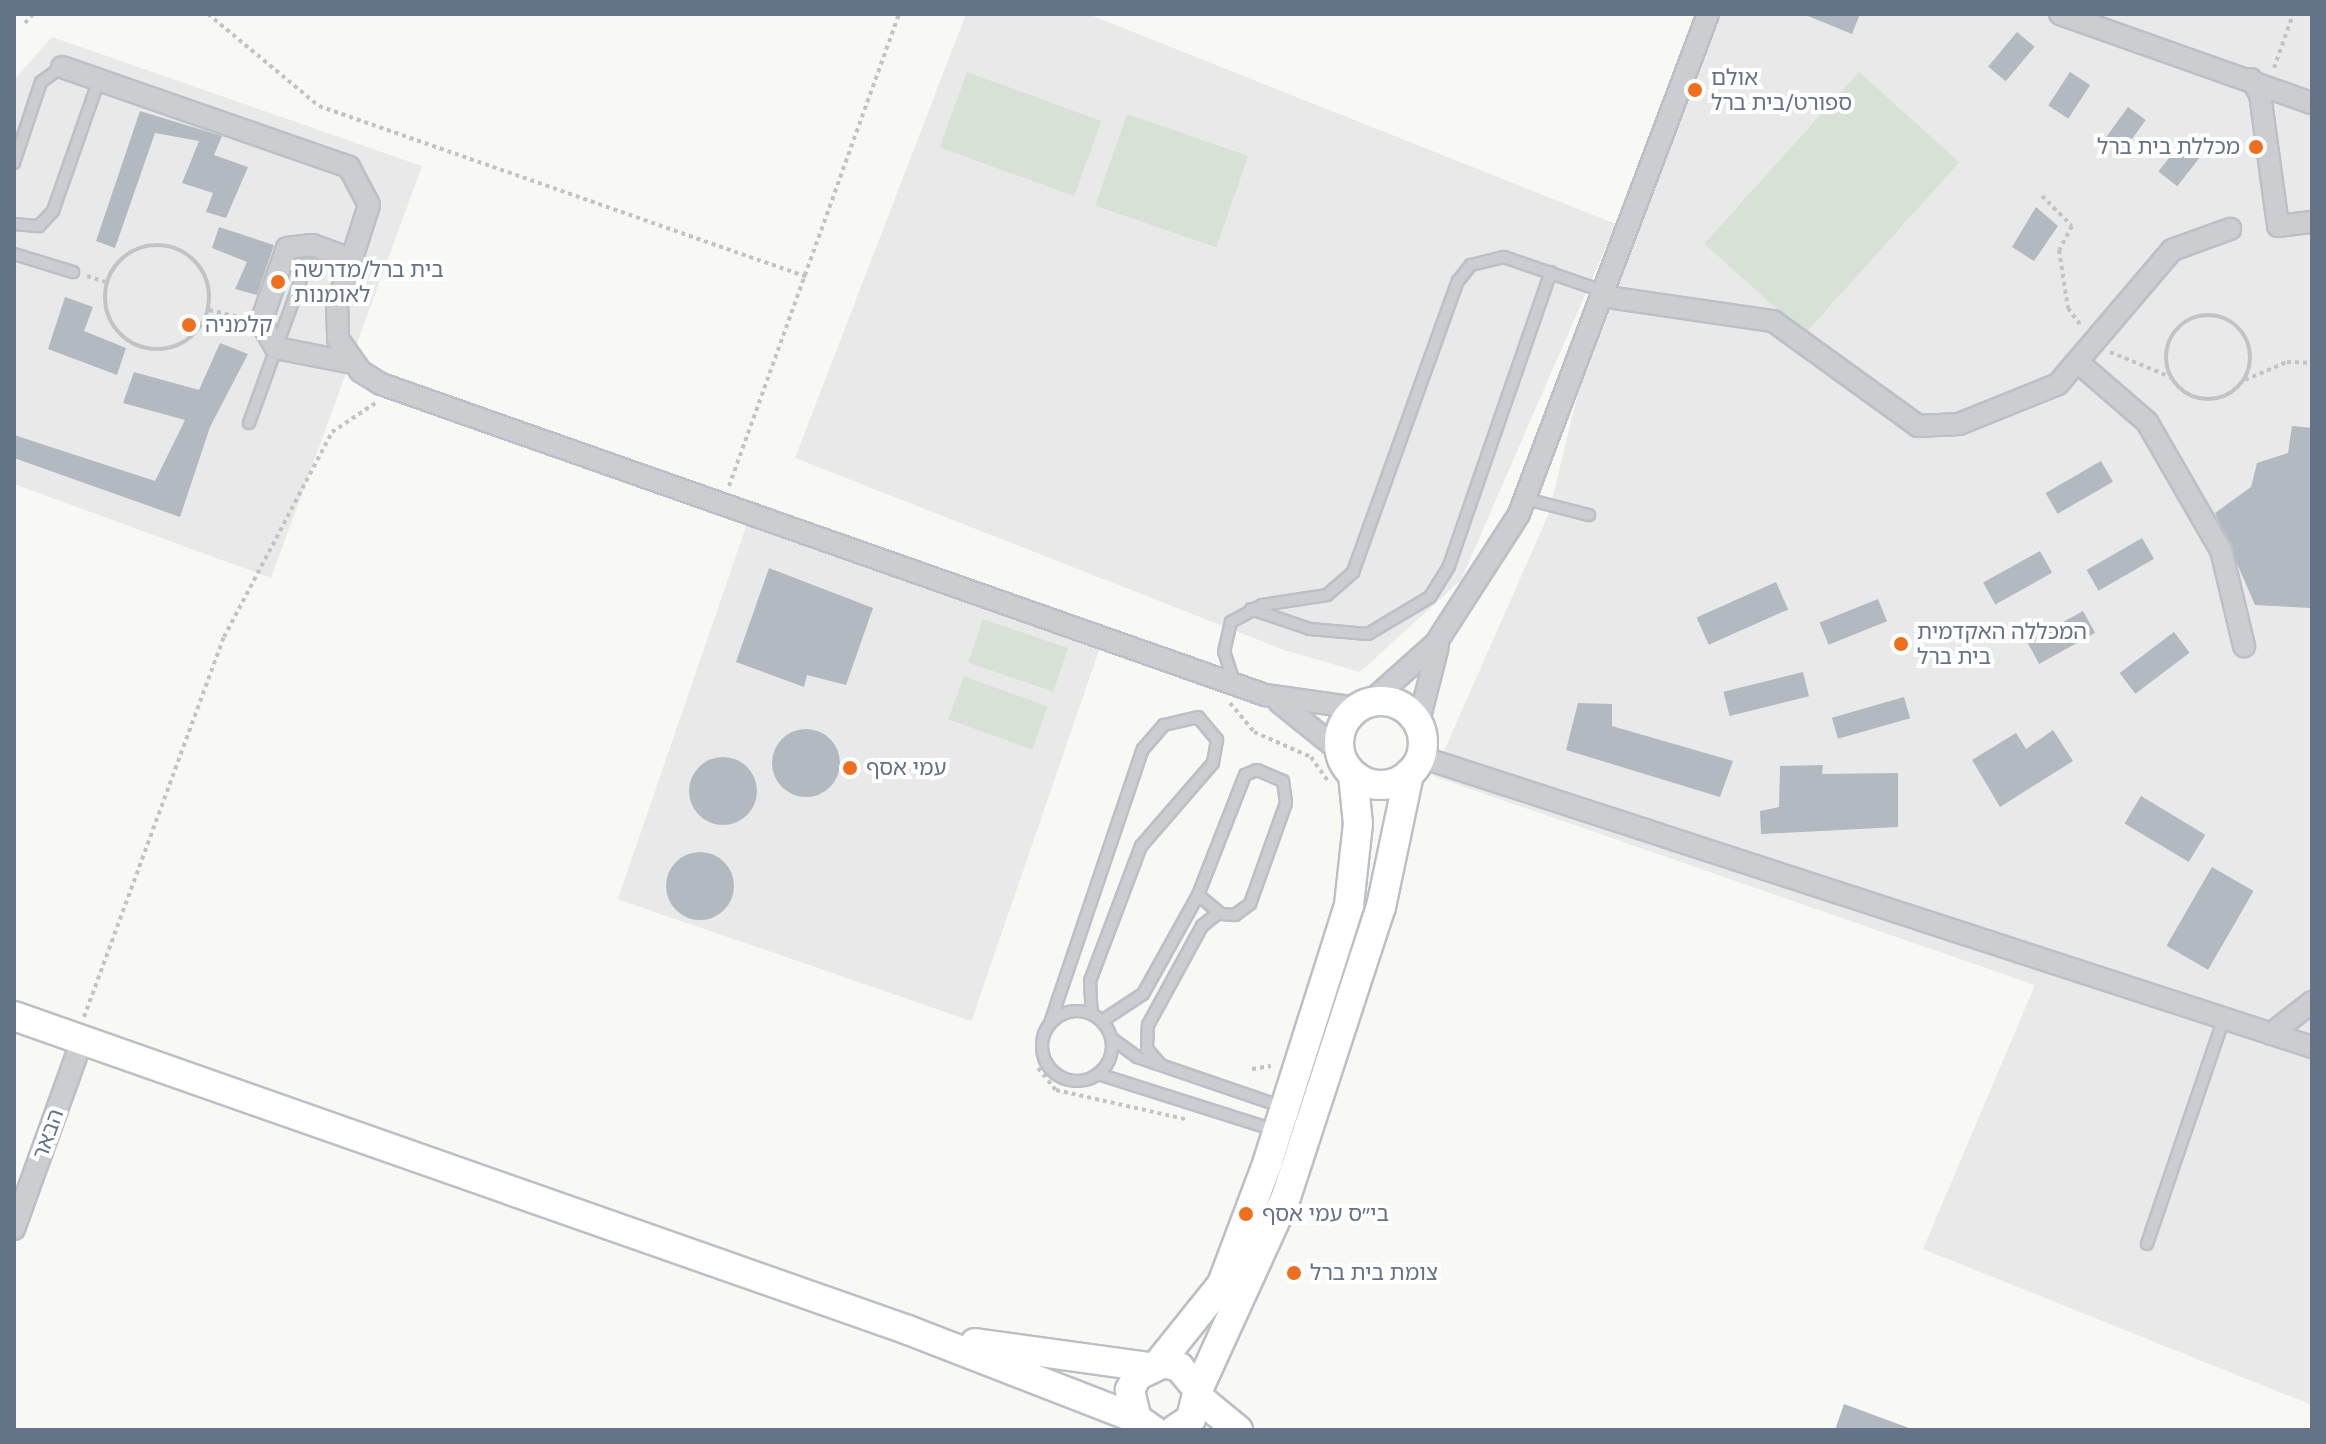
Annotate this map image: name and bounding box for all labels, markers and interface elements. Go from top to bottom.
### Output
place label: אולם ספורט/בית ברל [1711,64,1852,116]
marker: אולם ספורט/בית ברל [1686,81,1704,99]
place label: מכללת בית ברל [2097,134,2240,160]
marker: מכללת בית ברל [2247,138,2265,156]
place label: בית ברל/מדרשה לאומנות [294,256,444,308]
marker: בית ברל/מדרשה לאומנות [269,273,287,291]
place label: קלמניה [205,312,273,338]
marker: קלמניה [180,316,198,334]
place label: המכללה האקדמית בית ברל [1917,618,2087,670]
marker: המכללה האקדמית בית ברל [1892,635,1910,653]
place label: עמי אסף [866,755,946,781]
marker: עמי אסף [841,759,859,777]
street label: הבאר [27,1105,69,1163]
place label: בי״ס עמי אסף [1262,1201,1389,1227]
marker: בי״ס עמי אסף [1237,1205,1255,1223]
place label: צומת בית ברל [1310,1260,1438,1286]
marker: צומת בית ברל [1285,1264,1303,1282]

